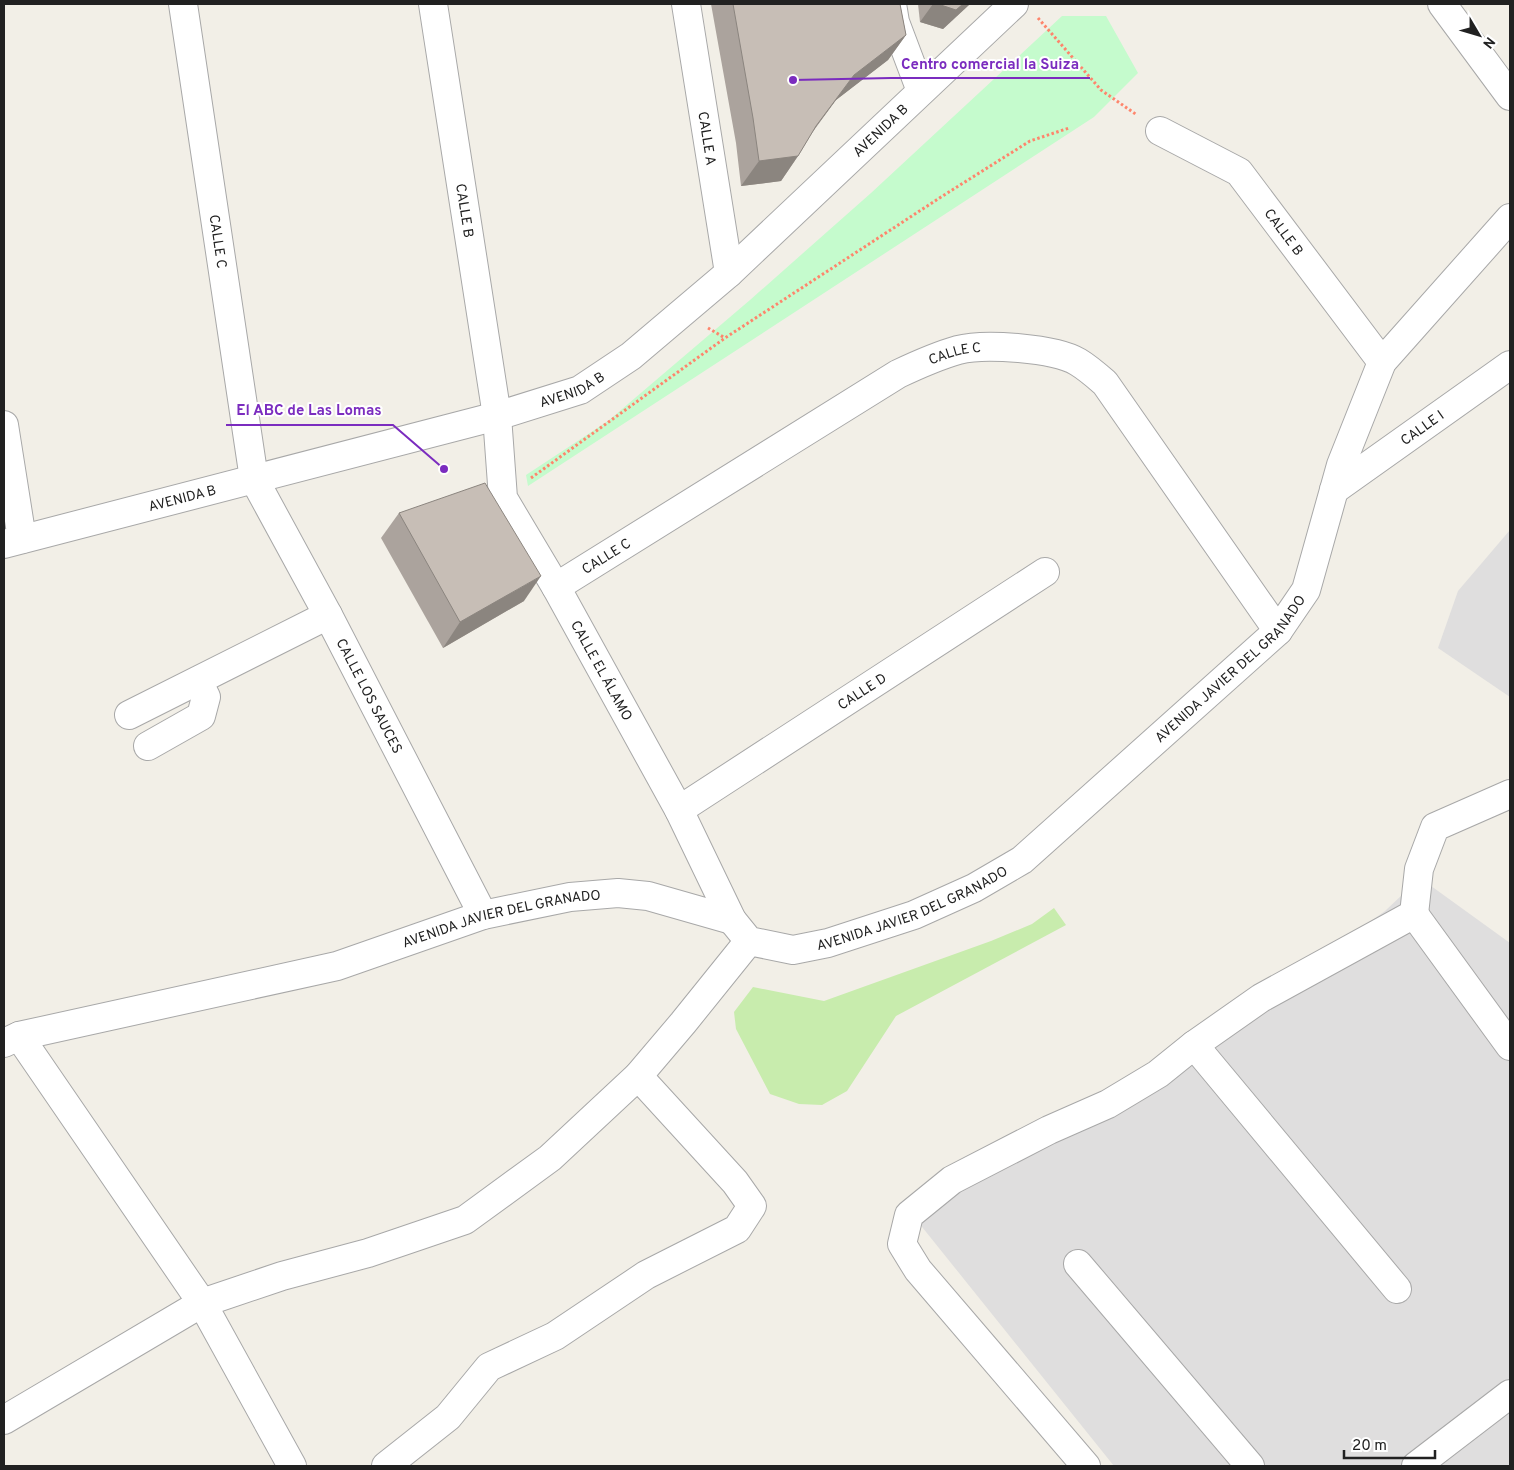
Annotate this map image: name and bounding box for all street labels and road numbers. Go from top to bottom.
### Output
street label: AVENIDA B [850,101,912,161]
street label: CALLE A [693,110,719,167]
street label: CALLE B [451,182,476,239]
street label: CALLE B [1260,206,1306,260]
street label: CALLE C [205,213,229,270]
street label: CALLE C [926,340,982,369]
street label: AVENIDA B [538,369,608,412]
street label: CALLE I [1398,407,1448,450]
street label: AVENIDA B [147,482,218,516]
street label: CALLE C [579,535,634,579]
street label: AVENIDA JAVIER DEL GRANADO [1152,592,1310,747]
street label: CALLE EL ÁLAMO [566,618,635,724]
street label: CALLE LOS SAUCES [332,636,405,757]
street label: CALLE D [835,670,890,715]
street label: AVENIDA JAVIER DEL GRANADO [815,863,1011,955]
street label: AVENIDA JAVIER DEL GRANADO [400,887,601,953]

